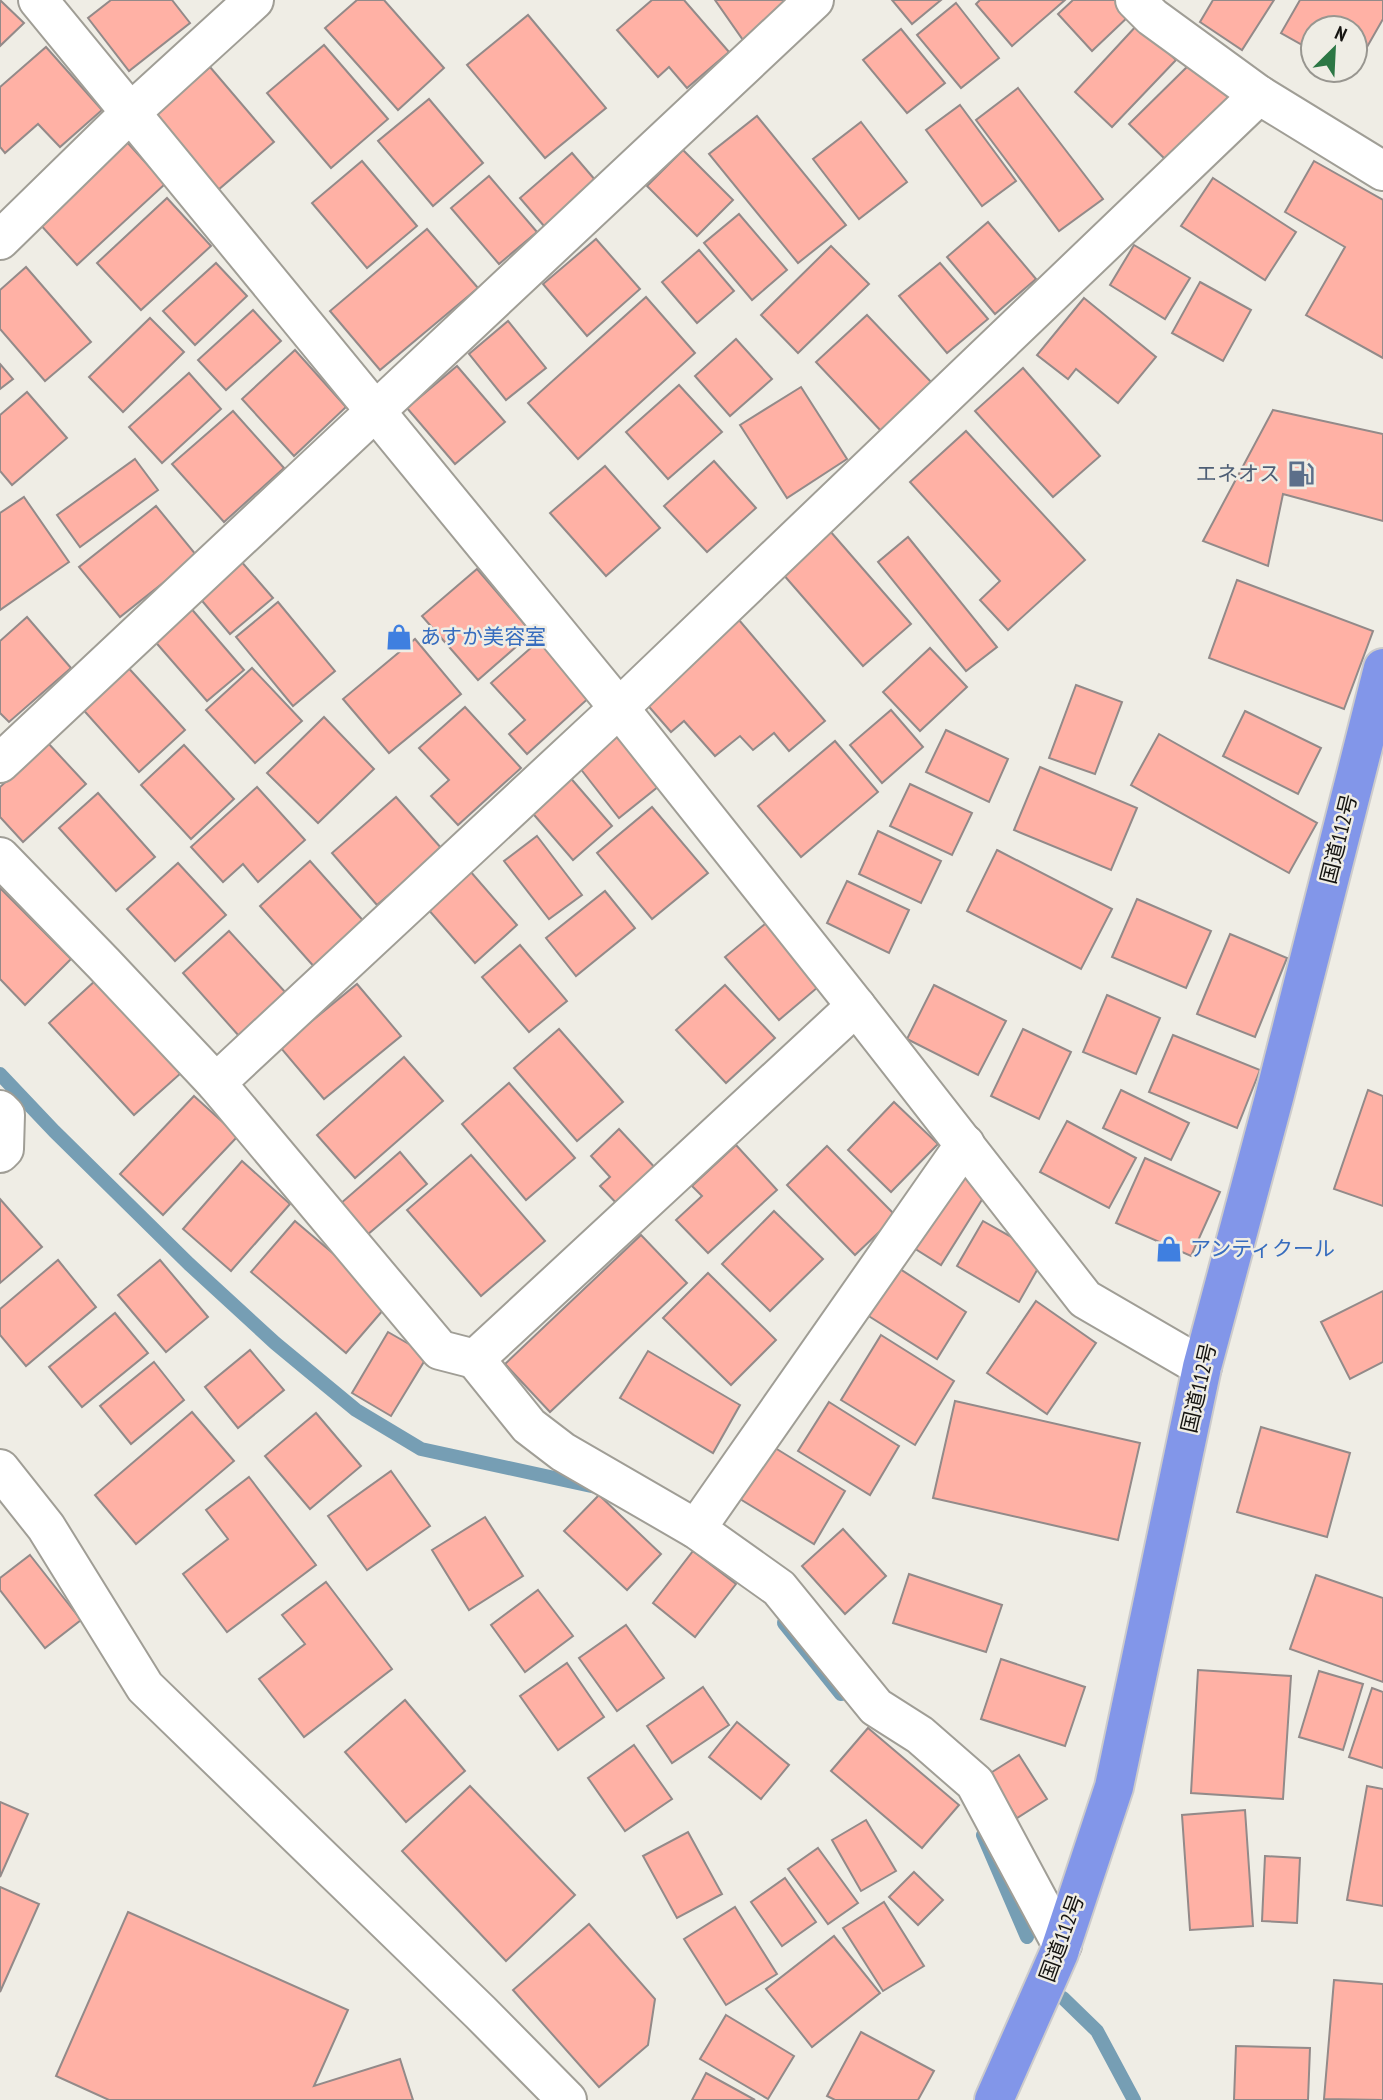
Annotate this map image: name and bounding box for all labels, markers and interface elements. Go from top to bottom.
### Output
north arrow [1299,14,1369,84]
text: N [1331,20,1350,47]
fuel station icon: エネオス [1286,459,1316,489]
place label: エネオス [1196,460,1280,487]
shop icon: あすか美容室 [384,622,414,652]
place label: あすか美容室 [420,623,546,650]
street label: 国道112号 [1314,791,1363,886]
shop icon: アンティクール [1154,1234,1184,1264]
place label: アンティクール [1190,1235,1335,1262]
street label: 国道112号 [1175,1340,1222,1435]
street label: 国道112号 [1033,1890,1090,1985]

